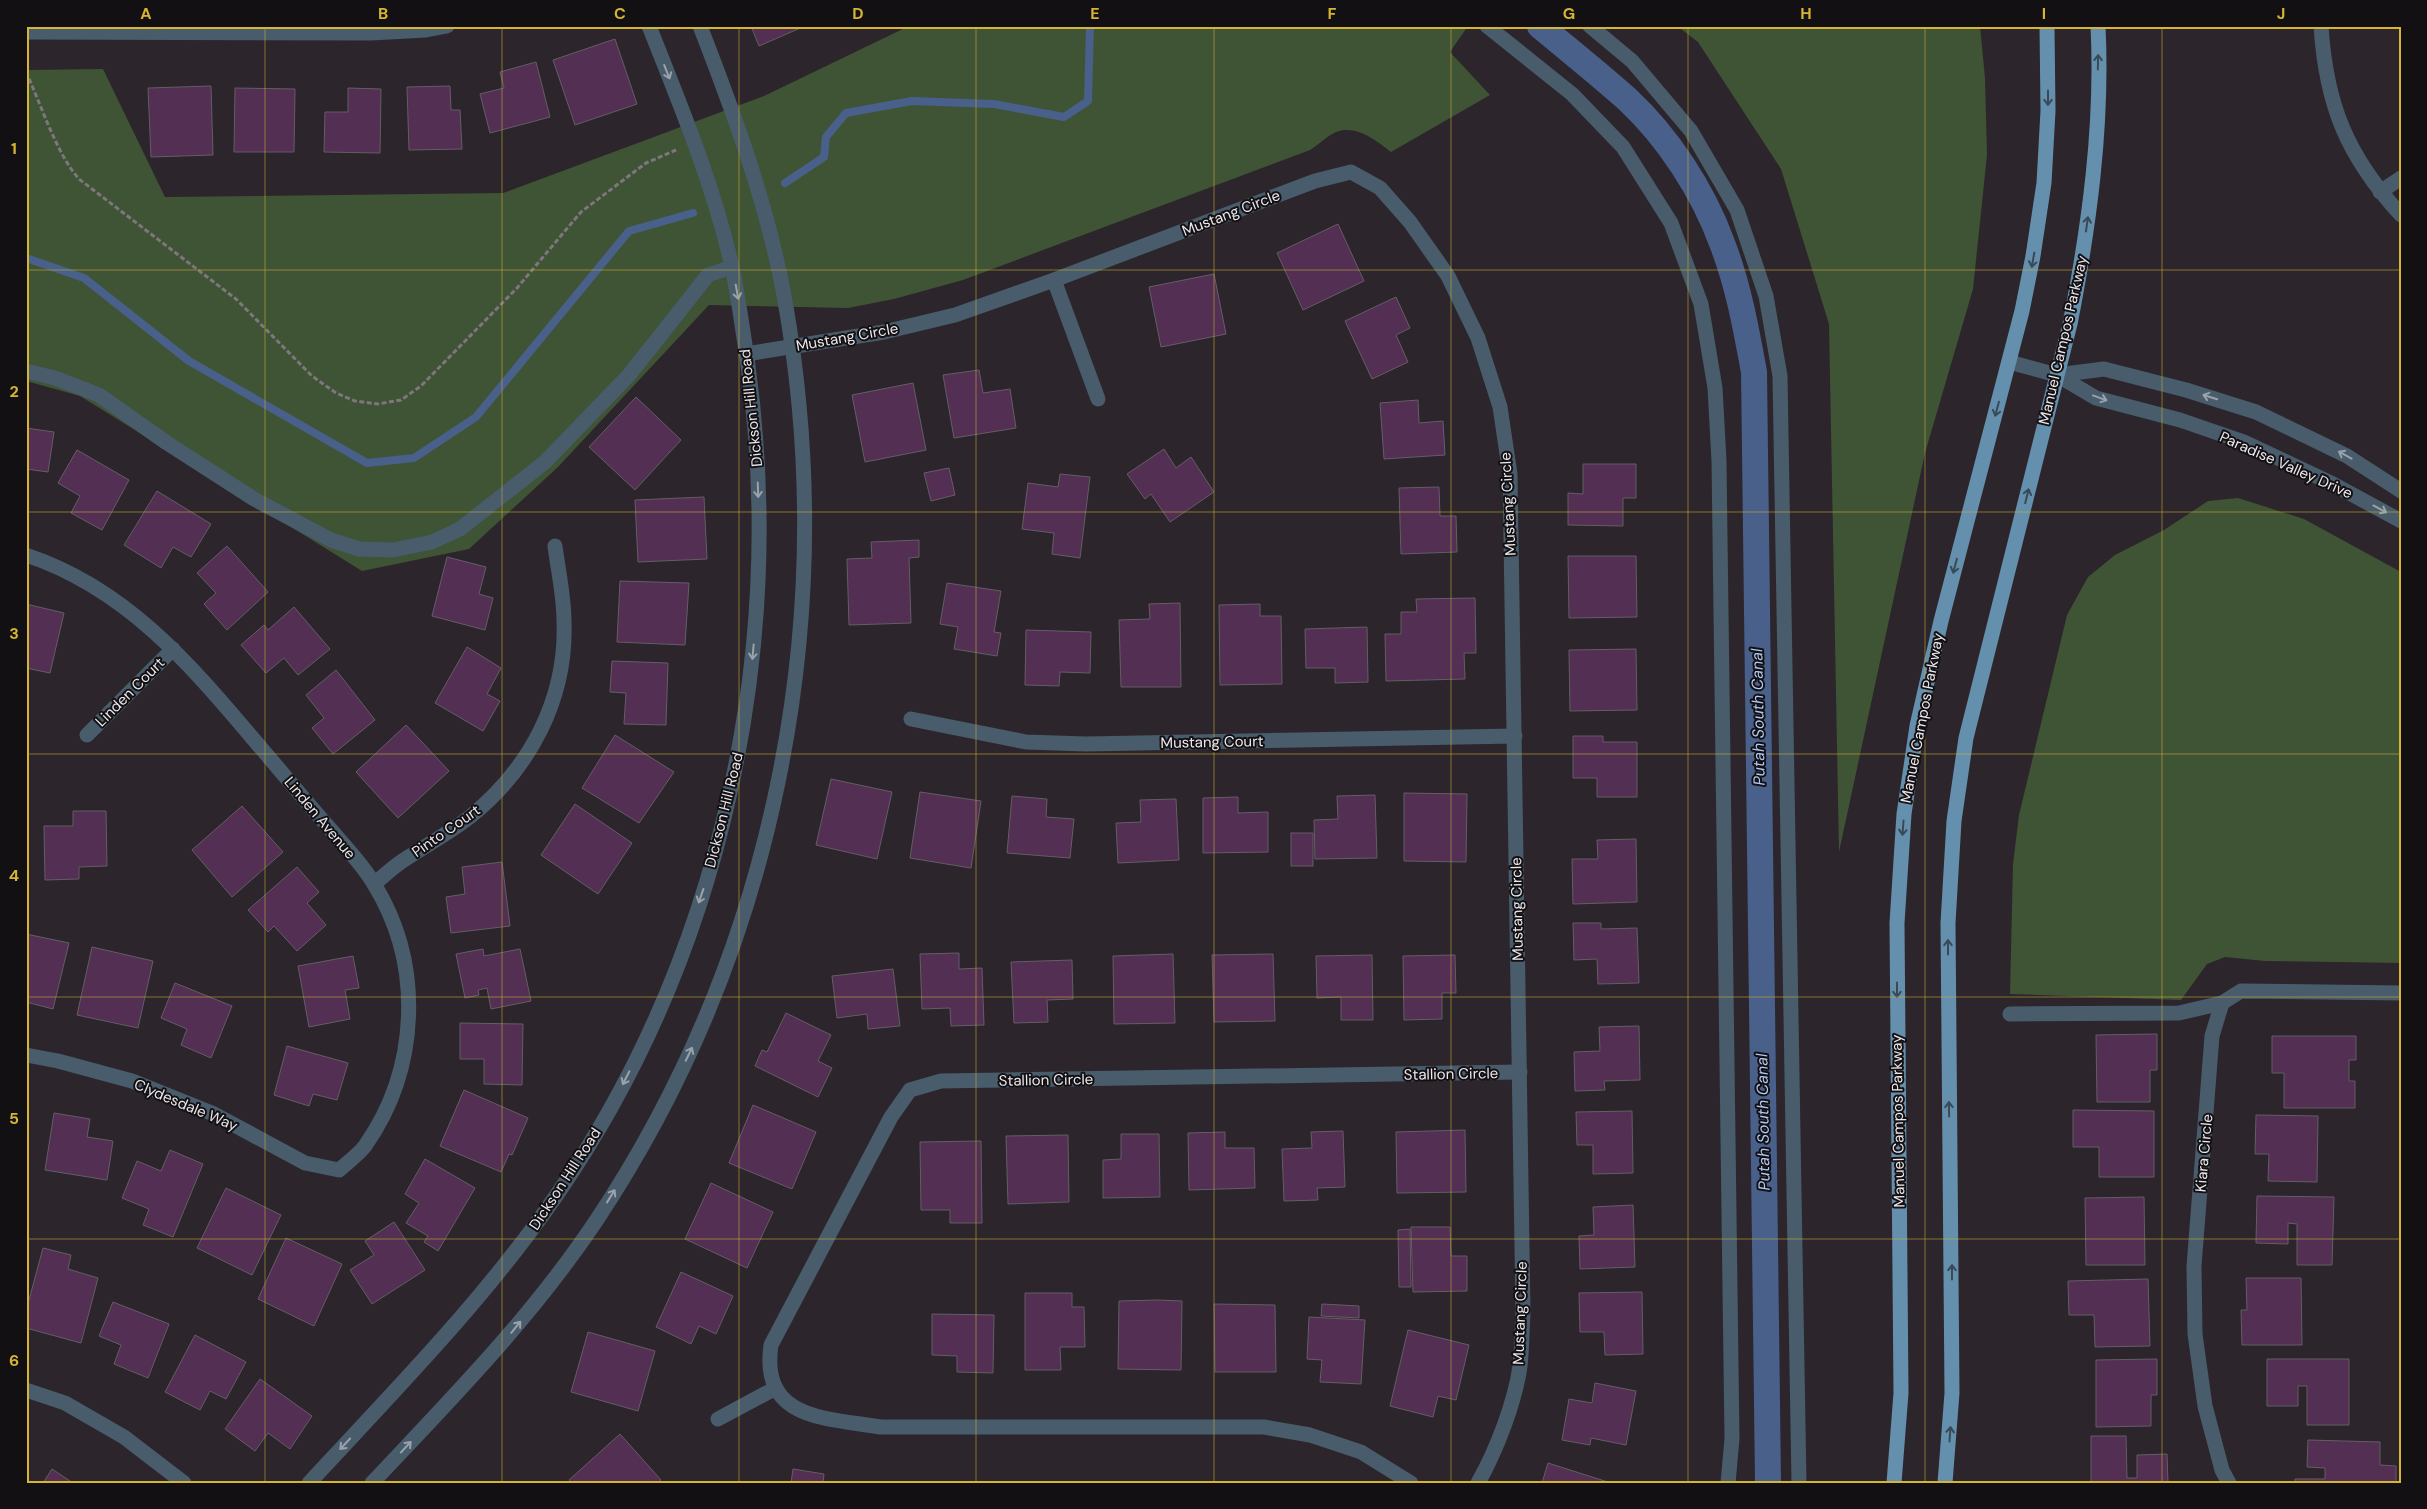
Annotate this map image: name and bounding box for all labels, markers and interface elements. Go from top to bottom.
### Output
text: A [140,3,152,24]
text: B [378,3,388,24]
text: C [614,3,626,24]
text: D [852,3,864,24]
text: E [1090,3,1100,24]
text: F [1328,3,1337,24]
text: G [1563,3,1575,24]
text: H [1800,3,1812,24]
text: I [2042,3,2046,24]
text: J [2277,3,2285,24]
one-way arrow [2093,55,2103,71]
one-way arrow [663,63,672,79]
one-way arrow [2043,90,2053,106]
text: 1 [11,138,17,159]
street label: Mustang Circle [1179,185,1283,241]
one-way arrow [2082,217,2092,233]
one-way arrow [2027,251,2037,267]
street label: Manuel Campos Parkway [2034,253,2092,427]
one-way arrow [732,284,742,300]
street label: Mustang Circle [794,318,900,356]
street label: Dickson Hill Road [735,348,767,468]
text: 2 [9,381,19,402]
one-way arrow [2202,392,2218,402]
one-way arrow [2092,394,2107,403]
one-way arrow [1991,400,2001,416]
street label: Paradise Valley Drive [2216,427,2356,503]
one-way arrow [2338,450,2353,459]
street label: Mustang Circle [1495,452,1521,556]
one-way arrow [753,481,763,497]
one-way arrow [2023,489,2032,505]
one-way arrow [2372,505,2387,514]
one-way arrow [1950,558,1960,574]
text: 3 [9,623,19,644]
street label: Manuel Campos Parkway [1896,631,1948,805]
one-way arrow [748,644,758,660]
water label: Putah South Canal [1746,648,1770,786]
street label: Linden Court [91,653,169,731]
street label: Mustang Court [1160,731,1264,753]
street label: Dickson Hill Road [700,750,748,870]
street label: Linden Avenue [280,773,360,863]
street label: Pinto Court [408,800,484,862]
one-way arrow [1898,820,1907,836]
street label: Mustang Circle [1506,857,1528,961]
text: 4 [9,865,19,886]
one-way arrow [696,888,706,904]
one-way arrow [1943,939,1953,956]
one-way arrow [1892,982,1902,998]
street label: Manuel Campos Parkway [1886,1034,1910,1208]
one-way arrow [685,1047,694,1062]
water label: Putah South Canal [1751,1053,1775,1191]
street label: Stallion Circle [1404,1063,1498,1085]
street label: Stallion Circle [999,1069,1093,1091]
one-way arrow [621,1070,630,1085]
street label: Clydesdale Way [131,1074,241,1136]
one-way arrow [1944,1102,1954,1118]
text: 5 [9,1108,19,1129]
street label: Kiara Circle [2191,1113,2217,1193]
street label: Dickson Hill Road [524,1124,606,1234]
one-way arrow [606,1190,616,1204]
street label: Mustang Circle [1508,1261,1532,1365]
one-way arrow [1947,1264,1957,1280]
one-way arrow [510,1321,521,1334]
text: 6 [9,1350,19,1371]
one-way arrow [1945,1426,1954,1442]
one-way arrow [339,1438,350,1451]
one-way arrow [400,1441,412,1453]

